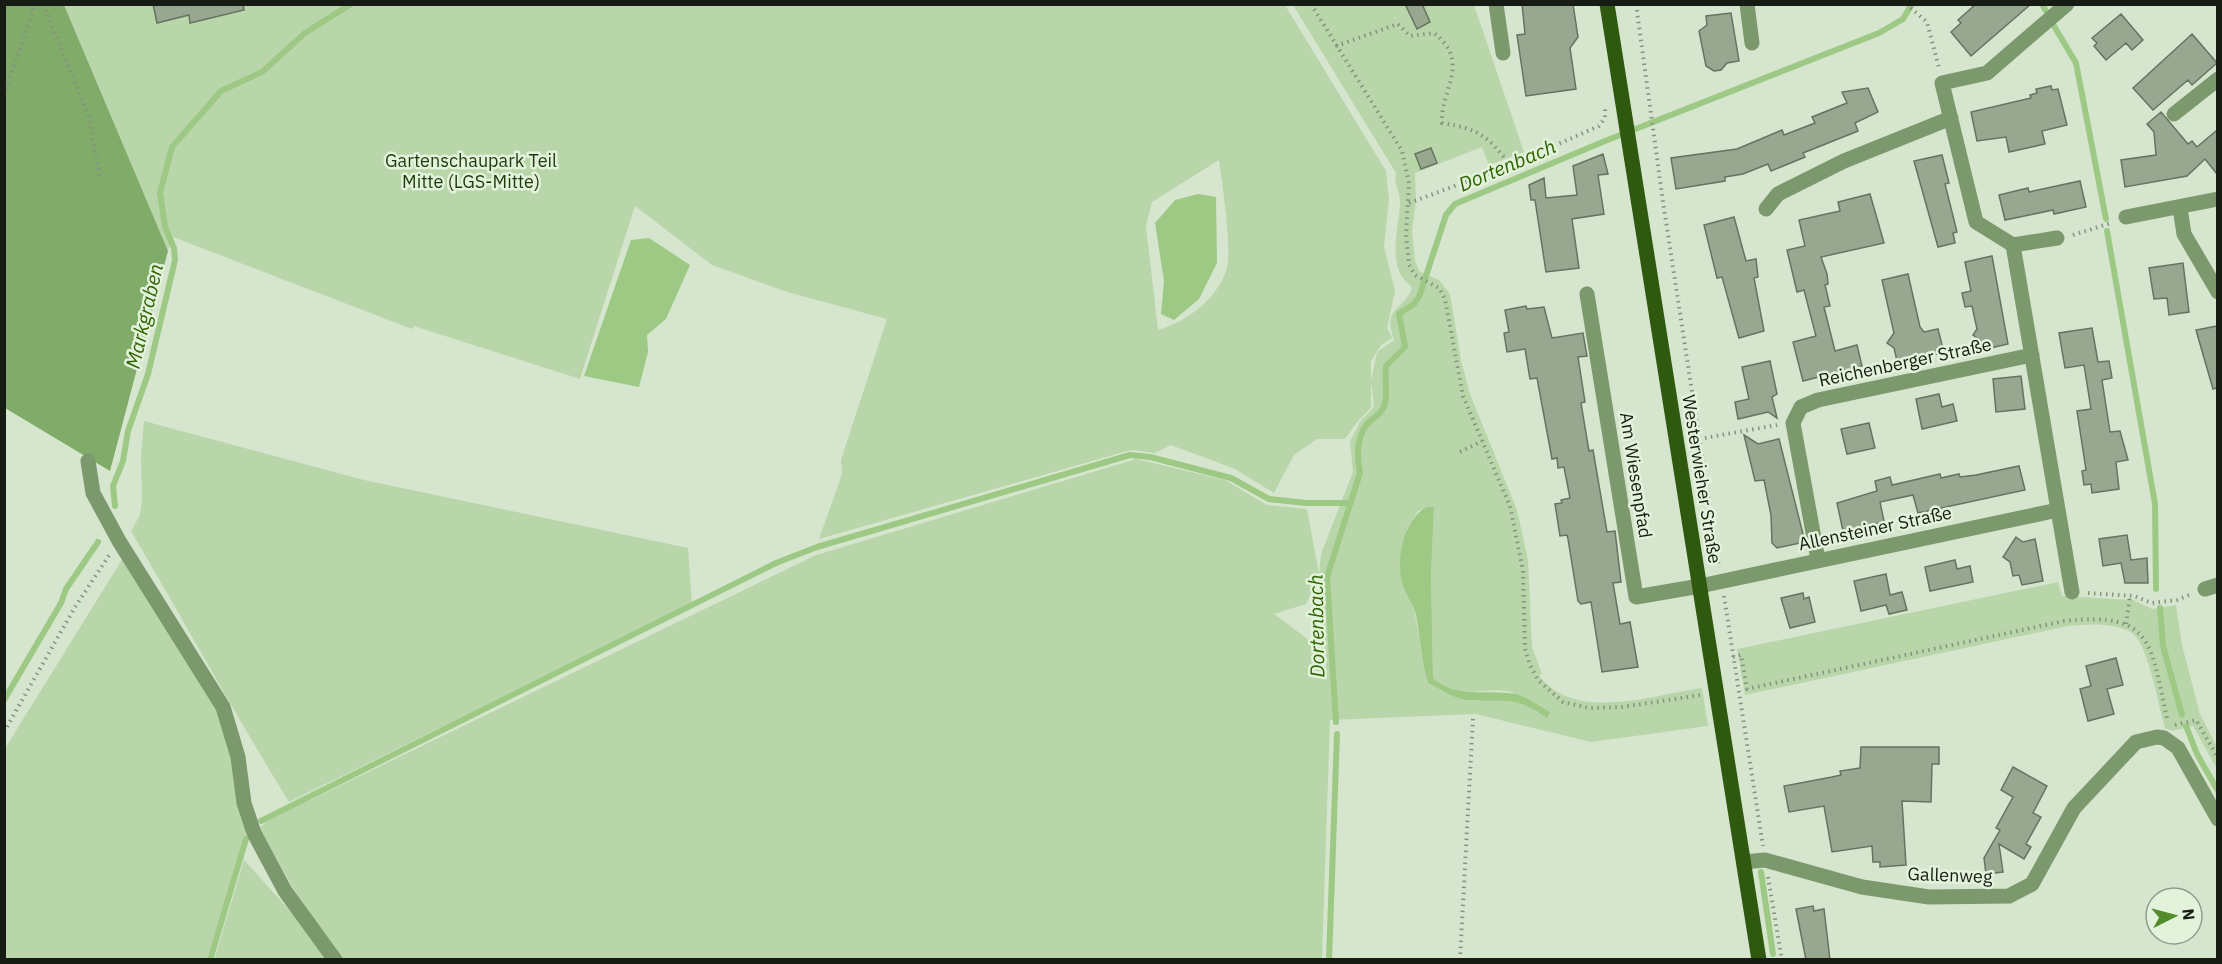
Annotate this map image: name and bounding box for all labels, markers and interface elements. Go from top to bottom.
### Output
water label: Dortenbach [1454,132,1560,198]
park label: Gartenschaupark Teil Mitte (LGS-Mitte) [385,149,557,193]
water label: Markgraben [119,261,169,371]
street label: Reichenberger Straße [1817,332,1994,392]
street label: Westerwieher Straße [1677,393,1727,565]
street label: Am Wiesenpfad [1615,410,1657,540]
street label: Allensteiner Straße [1796,501,1954,555]
water label: Dortenbach [1302,574,1330,678]
street label: Gallenweg [1907,862,1993,888]
north arrow [2144,886,2204,946]
text: N [2178,908,2199,921]

